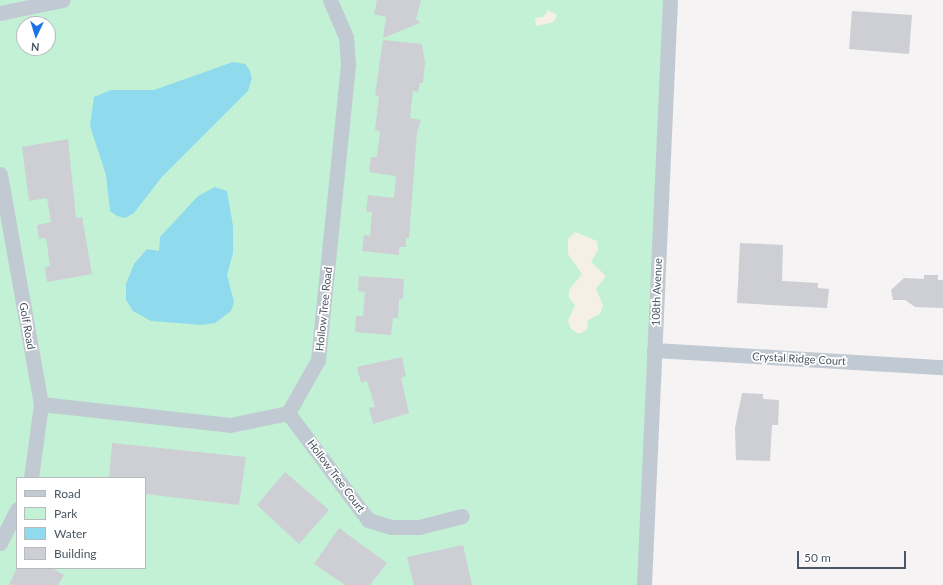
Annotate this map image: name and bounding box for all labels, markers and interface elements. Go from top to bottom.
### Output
north arrow [16,16,56,56]
text: N [31,41,40,54]
street label: 108th Avenue [649,258,665,326]
street label: Hollow Tree Road [313,266,335,352]
street label: Golf Road [16,301,38,351]
street label: Crystal Ridge Court [752,350,846,368]
street label: Hollow Tree Court [304,437,368,515]
legend [16,477,146,569]
text: Road [54,486,81,501]
text: Park [54,506,77,521]
text: Water [54,526,87,541]
scale bar [799,543,908,569]
text: Building [54,546,97,561]
text: 50 m [804,550,831,565]

